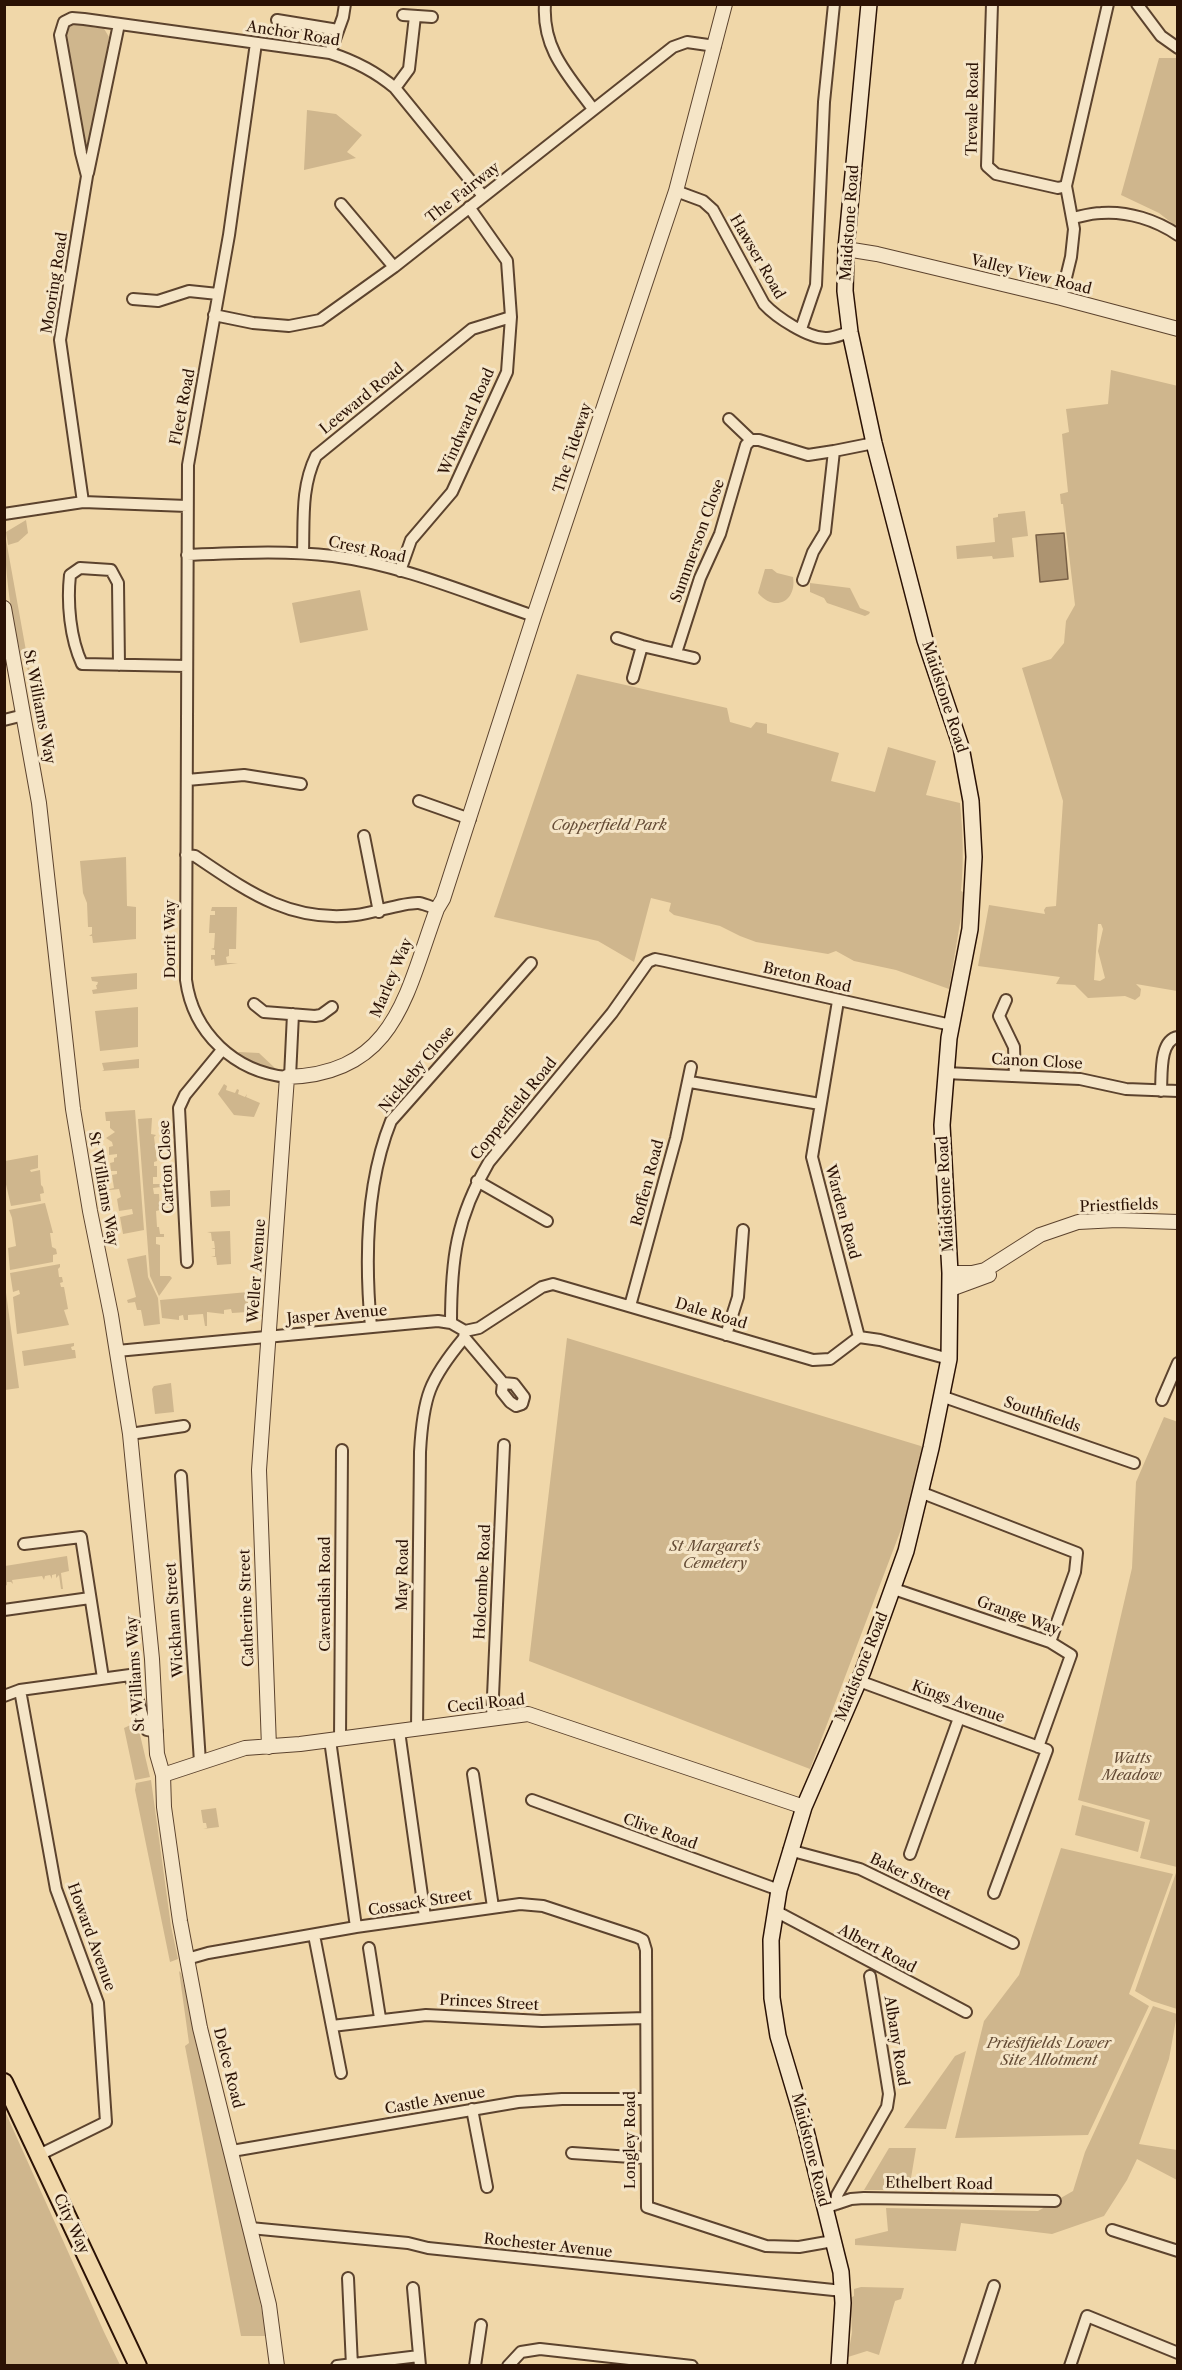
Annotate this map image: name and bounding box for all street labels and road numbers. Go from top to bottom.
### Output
street label: Anchor Road [245,18,341,50]
street label: Trevale Road [963,62,983,156]
street label: The Fairway [422,159,504,227]
street label: Maidstone Road [837,164,863,282]
street label: Hawser Road [726,211,788,303]
street label: Mooring Road [38,231,72,335]
street label: Valley View Road [969,251,1093,299]
street label: Leeward Road [316,360,408,438]
street label: Windward Road [435,366,499,478]
street label: Fleet Road [167,367,199,447]
street label: The Tideway [550,401,596,495]
street label: Summerson Close [667,477,729,605]
street label: Crest Road [327,533,407,567]
street label: Maidstone Road [917,639,971,755]
street label: St Williams Way [19,648,59,766]
street label: Dorrit Way [162,900,180,978]
street label: Marley Way [367,935,417,1021]
street label: Breton Road [761,959,853,997]
street label: Nickleby Close [376,1023,458,1117]
street label: Canon Close [991,1051,1083,1073]
street label: Copperfield Road [467,1054,561,1164]
street label: Carton Close [156,1120,178,1214]
street label: St Williams Way [84,1130,122,1248]
street label: Maidstone Road [934,1135,958,1253]
street label: Roffen Road [628,1138,668,1228]
street label: Warden Road [821,1163,863,1261]
street label: Priestfields [1079,1196,1159,1216]
street label: Weller Avenue [244,1218,270,1324]
street label: Dale Road [673,1295,749,1333]
street label: Jasper Avenue [286,1302,388,1328]
street label: Southfields [1001,1393,1083,1437]
street label: Holcombe Road [471,1524,495,1640]
street label: Cavendish Road [317,1536,335,1652]
street label: May Road [393,1539,413,1611]
street label: Catherine Street [236,1549,258,1667]
street label: Wickham Street [162,1562,188,1678]
street label: Grange Way [974,1593,1062,1639]
street label: Maidstone Road [832,1610,892,1724]
street label: St Williams Way [123,1615,149,1733]
street label: Kings Avenue [909,1677,1007,1727]
street label: Cecil Road [446,1691,526,1717]
street label: Clive Road [620,1810,700,1854]
street label: Baker Street [867,1850,953,1904]
street label: Howard Avenue [63,1880,119,1994]
street label: Cossack Street [367,1886,473,1920]
street label: Albert Road [835,1921,919,1977]
street label: Princes Street [439,1991,539,2015]
street label: Albany Road [880,1995,912,2087]
street label: Delce Road [209,2026,247,2110]
street label: Castle Avenue [384,2083,486,2119]
street label: Longley Road [622,2091,640,2189]
street label: Maidstone Road [787,2091,833,2209]
street label: Ethelbert Road [885,2174,993,2194]
street label: City Way [49,2191,93,2257]
street label: Rochester Avenue [483,2230,613,2262]

